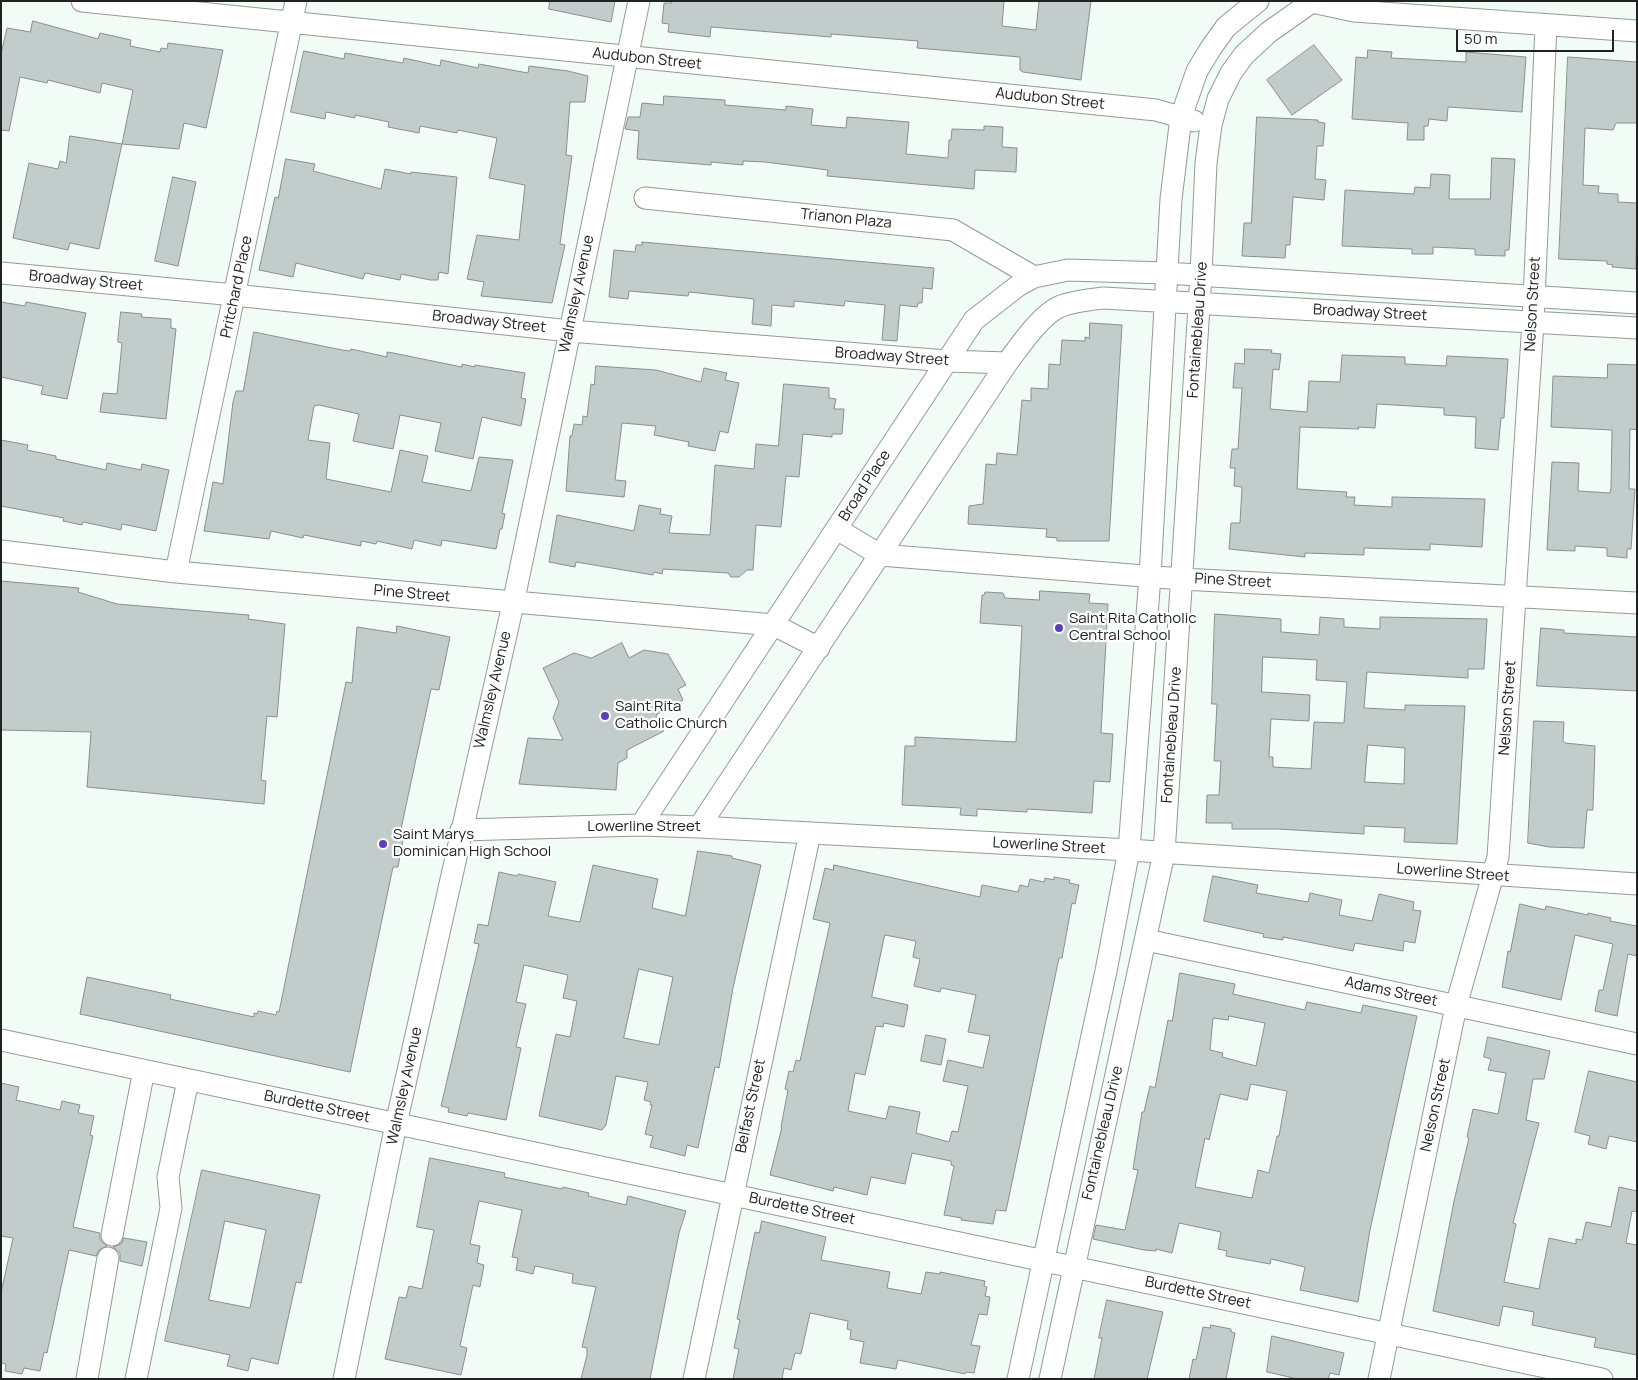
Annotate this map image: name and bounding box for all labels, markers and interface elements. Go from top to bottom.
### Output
scale bar [1458,20,1616,52]
text: 50 m [1464,28,1498,49]
street label: Audubon Street [591,44,703,74]
street label: Audubon Street [994,84,1106,114]
street label: Trianon Plaza [799,205,893,233]
street label: Walmsley Avenue [556,233,598,355]
street label: Pritchard Place [217,234,257,340]
street label: Nelson Street [1522,256,1544,352]
street label: Fontainebleau Drive [1184,261,1212,399]
street label: Broadway Street [28,267,144,295]
street label: Broadway Street [1312,301,1428,325]
street label: Broadway Street [431,307,547,337]
street label: Broadway Street [834,344,950,370]
street label: Broad Place [835,447,895,525]
street label: Pine Street [1194,570,1272,592]
street label: Pine Street [373,582,451,606]
place label: Saint Rita Catholic Central School [1069,610,1196,645]
marker: Saint Rita Catholic Central School [1053,622,1065,634]
street label: Walmsley Avenue [471,629,515,751]
street label: Nelson Street [1496,660,1520,756]
street label: Fontainebleau Drive [1158,666,1186,804]
place label: Saint Rita Catholic Church [615,698,727,733]
marker: Saint Rita Catholic Church [599,710,611,722]
street label: Lowerline Street [587,818,701,836]
place label: Saint Marys Dominican High School [393,826,551,861]
street label: Lowerline Street [992,834,1106,858]
marker: Saint Marys Dominican High School [377,838,389,850]
street label: Lowerline Street [1396,860,1510,886]
street label: Adams Street [1343,973,1439,1011]
street label: Walmsley Avenue [384,1025,426,1147]
street label: Belfast Street [732,1057,770,1155]
street label: Nelson Street [1417,1057,1455,1153]
street label: Fontainebleau Drive [1079,1064,1127,1202]
street label: Burdette Street [262,1087,372,1127]
street label: Burdette Street [747,1189,857,1229]
street label: Burdette Street [1143,1273,1253,1313]

